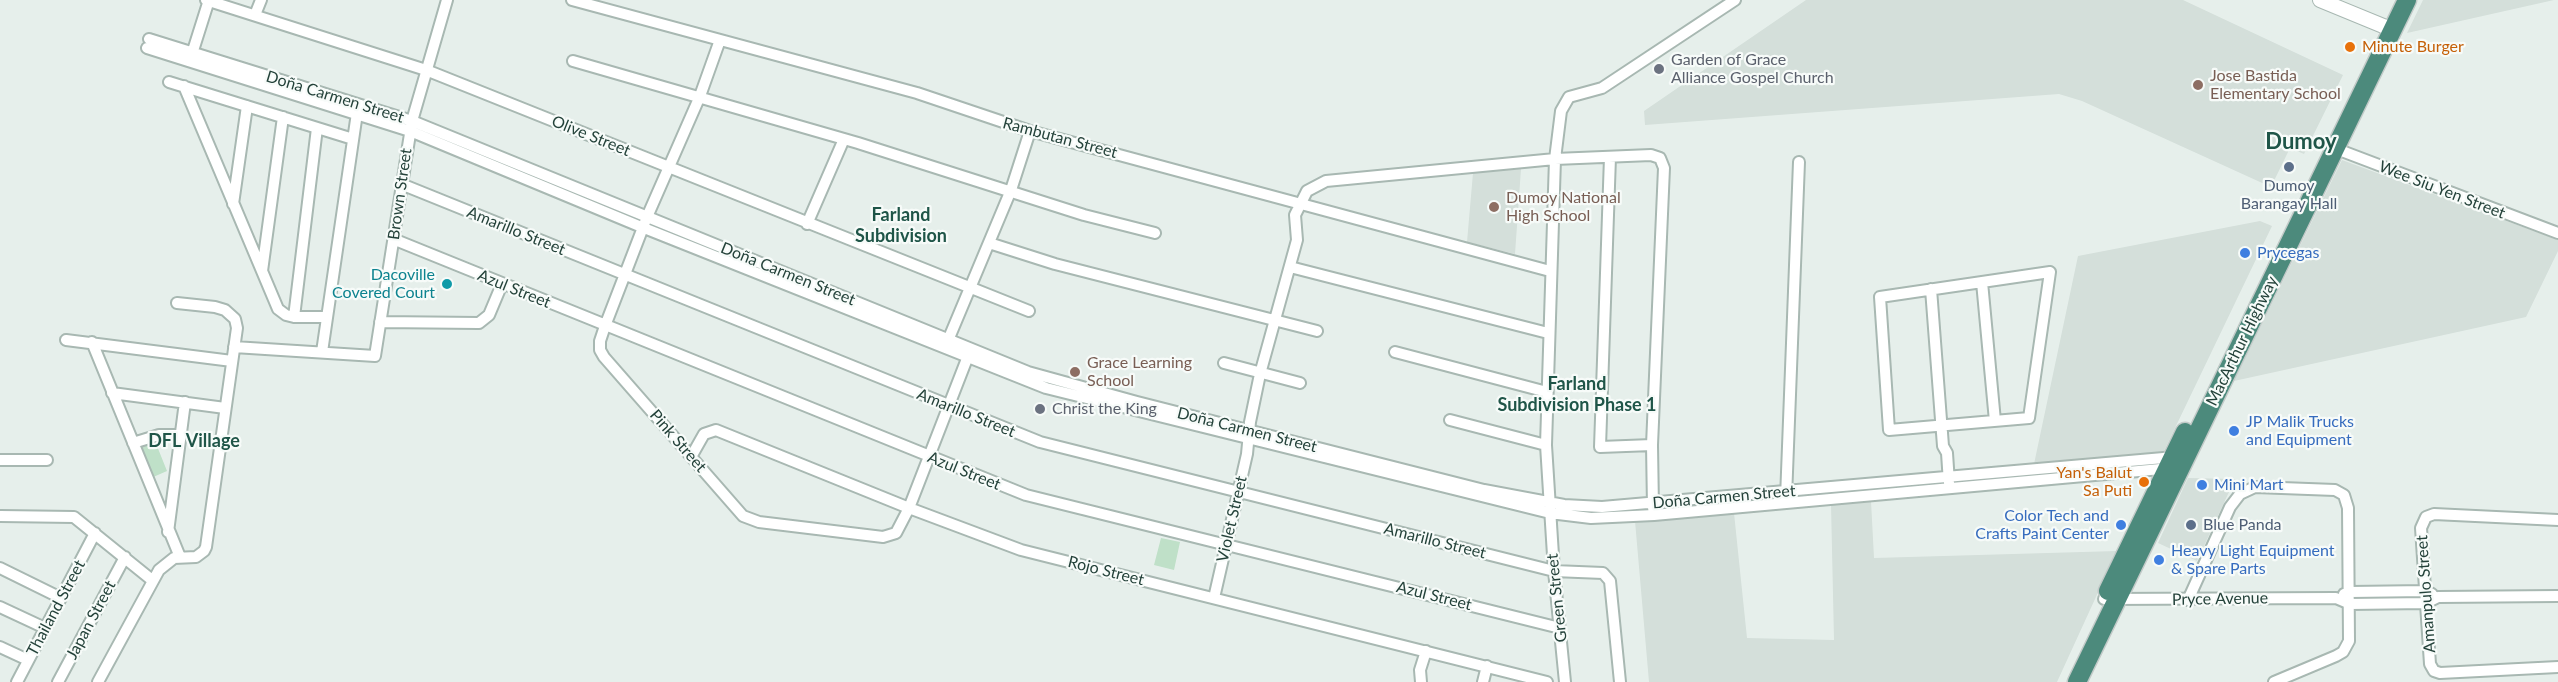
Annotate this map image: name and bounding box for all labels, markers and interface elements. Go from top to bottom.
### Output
place label: Minute Burger [2362,37,2464,57]
marker: Minute Burger [2343,40,2357,54]
place label: Garden of Grace Alliance Gospel Church [1671,50,1834,88]
marker: Garden of Grace Alliance Gospel Church [1652,62,1666,76]
place label: Jose Bastida Elementary School [2210,66,2341,104]
street label: Doña Carmen Street [264,67,406,127]
marker: Jose Bastida Elementary School [2191,78,2205,92]
street label: Olive Street [549,112,633,160]
street label: Rambutan Street [1001,113,1119,163]
district label: Dumoy [2265,129,2337,155]
street label: Brown Street [384,147,416,241]
street label: Wee Siu Yen Street [2376,157,2508,223]
marker: Dumoy Barangay Hall [2282,160,2296,174]
place label: Dumoy Barangay Hall [2241,176,2337,214]
place label: Dumoy National High School [1506,188,1621,226]
marker: Dumoy National High School [1487,200,1501,214]
street label: Amarillo Street [464,203,568,259]
district label: Farland Subdivision [855,204,947,246]
street label: Doña Carmen Street [718,238,858,310]
place label: Prycegas [2257,243,2319,263]
marker: Prycegas [2238,246,2252,260]
place label: Dacoville Covered Court [332,265,435,303]
street label: Azul Street [475,266,553,312]
street label: MacArthur Highway [2202,273,2282,409]
marker: Dacoville Covered Court [440,277,454,291]
place label: Grace Learning School [1087,353,1192,391]
marker: Grace Learning School [1068,365,1082,379]
district label: Farland Subdivision Phase 1 [1497,373,1657,416]
street label: Amarillo Street [914,385,1018,441]
place label: Christ the King [1052,399,1157,419]
marker: Christ the King [1033,402,1047,416]
street label: Doña Carmen Street [1175,403,1319,457]
street label: Pink Street [646,406,710,476]
place label: JP Malik Trucks and Equipment [2246,412,2354,450]
marker: JP Malik Trucks and Equipment [2227,424,2241,438]
district label: DFL Village [148,430,240,452]
street label: Azul Street [925,448,1003,494]
place label: Yan's Balut Sa Puti [2056,463,2132,501]
street label: Violet Street [1213,474,1251,564]
marker: Yan's Balut Sa Puti [2137,475,2151,489]
place label: Mini Mart [2214,475,2284,495]
marker: Mini Mart [2195,478,2209,492]
street label: Doña Carmen Street [1652,481,1796,513]
place label: Color Tech and Crafts Paint Center [1975,506,2109,544]
place label: Blue Panda [2203,515,2282,535]
marker: Color Tech and Crafts Paint Center [2114,518,2128,532]
marker: Blue Panda [2184,518,2198,532]
street label: Amarillo Street [1382,519,1488,563]
street label: Amanpulo Street [2412,535,2440,653]
place label: Heavy Light Equipment & Spare Parts [2171,541,2335,579]
street label: Rojo Street [1066,552,1146,590]
street label: Green Street [1543,553,1571,643]
marker: Heavy Light Equipment & Spare Parts [2152,553,2166,567]
street label: Thailand Street [23,557,89,659]
street label: Japan Street [62,577,120,663]
street label: Azul Street [1394,577,1474,615]
street label: Pryce Avenue [2172,589,2268,609]

